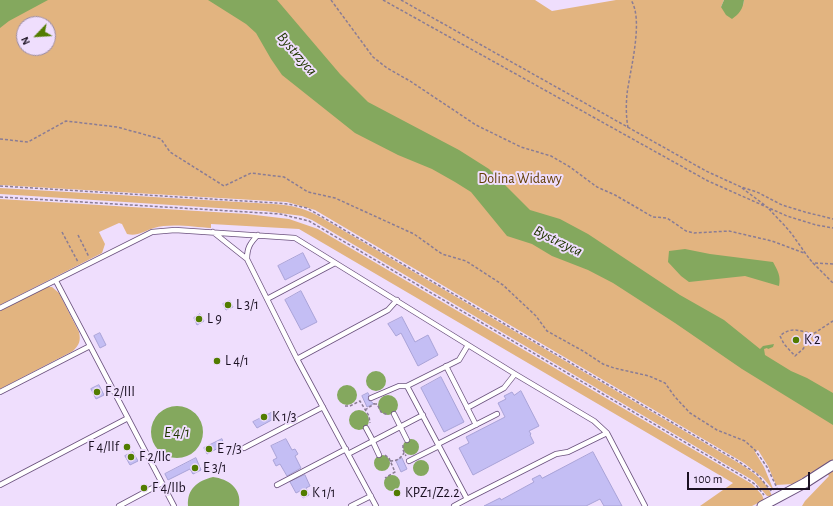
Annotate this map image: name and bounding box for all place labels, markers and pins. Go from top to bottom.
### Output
place label: L 3/1 [236,297,259,313]
marker: L 3/1 [223,300,233,310]
place label: L 9 [207,311,222,327]
marker: L 9 [194,314,204,324]
place label: K 2 [804,332,820,348]
marker: K 2 [791,335,801,345]
place label: L 4/1 [225,353,249,369]
marker: L 4/1 [212,356,222,366]
place label: F 2/III [105,384,135,400]
marker: F 2/III [92,387,102,397]
place label: K 1/3 [272,409,297,425]
marker: K 1/3 [259,412,269,422]
place label: F 4/IIf [88,439,119,455]
place label: E 7/3 [217,441,242,457]
marker: F 4/IIf [122,442,132,452]
marker: E 7/3 [204,444,214,454]
place label: F 2/IIc [139,449,170,465]
marker: F 2/IIc [126,452,136,462]
place label: E 3/1 [203,460,227,476]
marker: E 3/1 [190,463,200,473]
place label: F 4/IIb [152,480,186,496]
marker: F 4/IIb [139,483,149,493]
place label: K 1/1 [312,485,336,501]
place label: KPZ1/Z2.2 [405,485,460,501]
marker: K 1/1 [299,488,309,498]
marker: KPZ1/Z2.2 [392,488,402,498]

